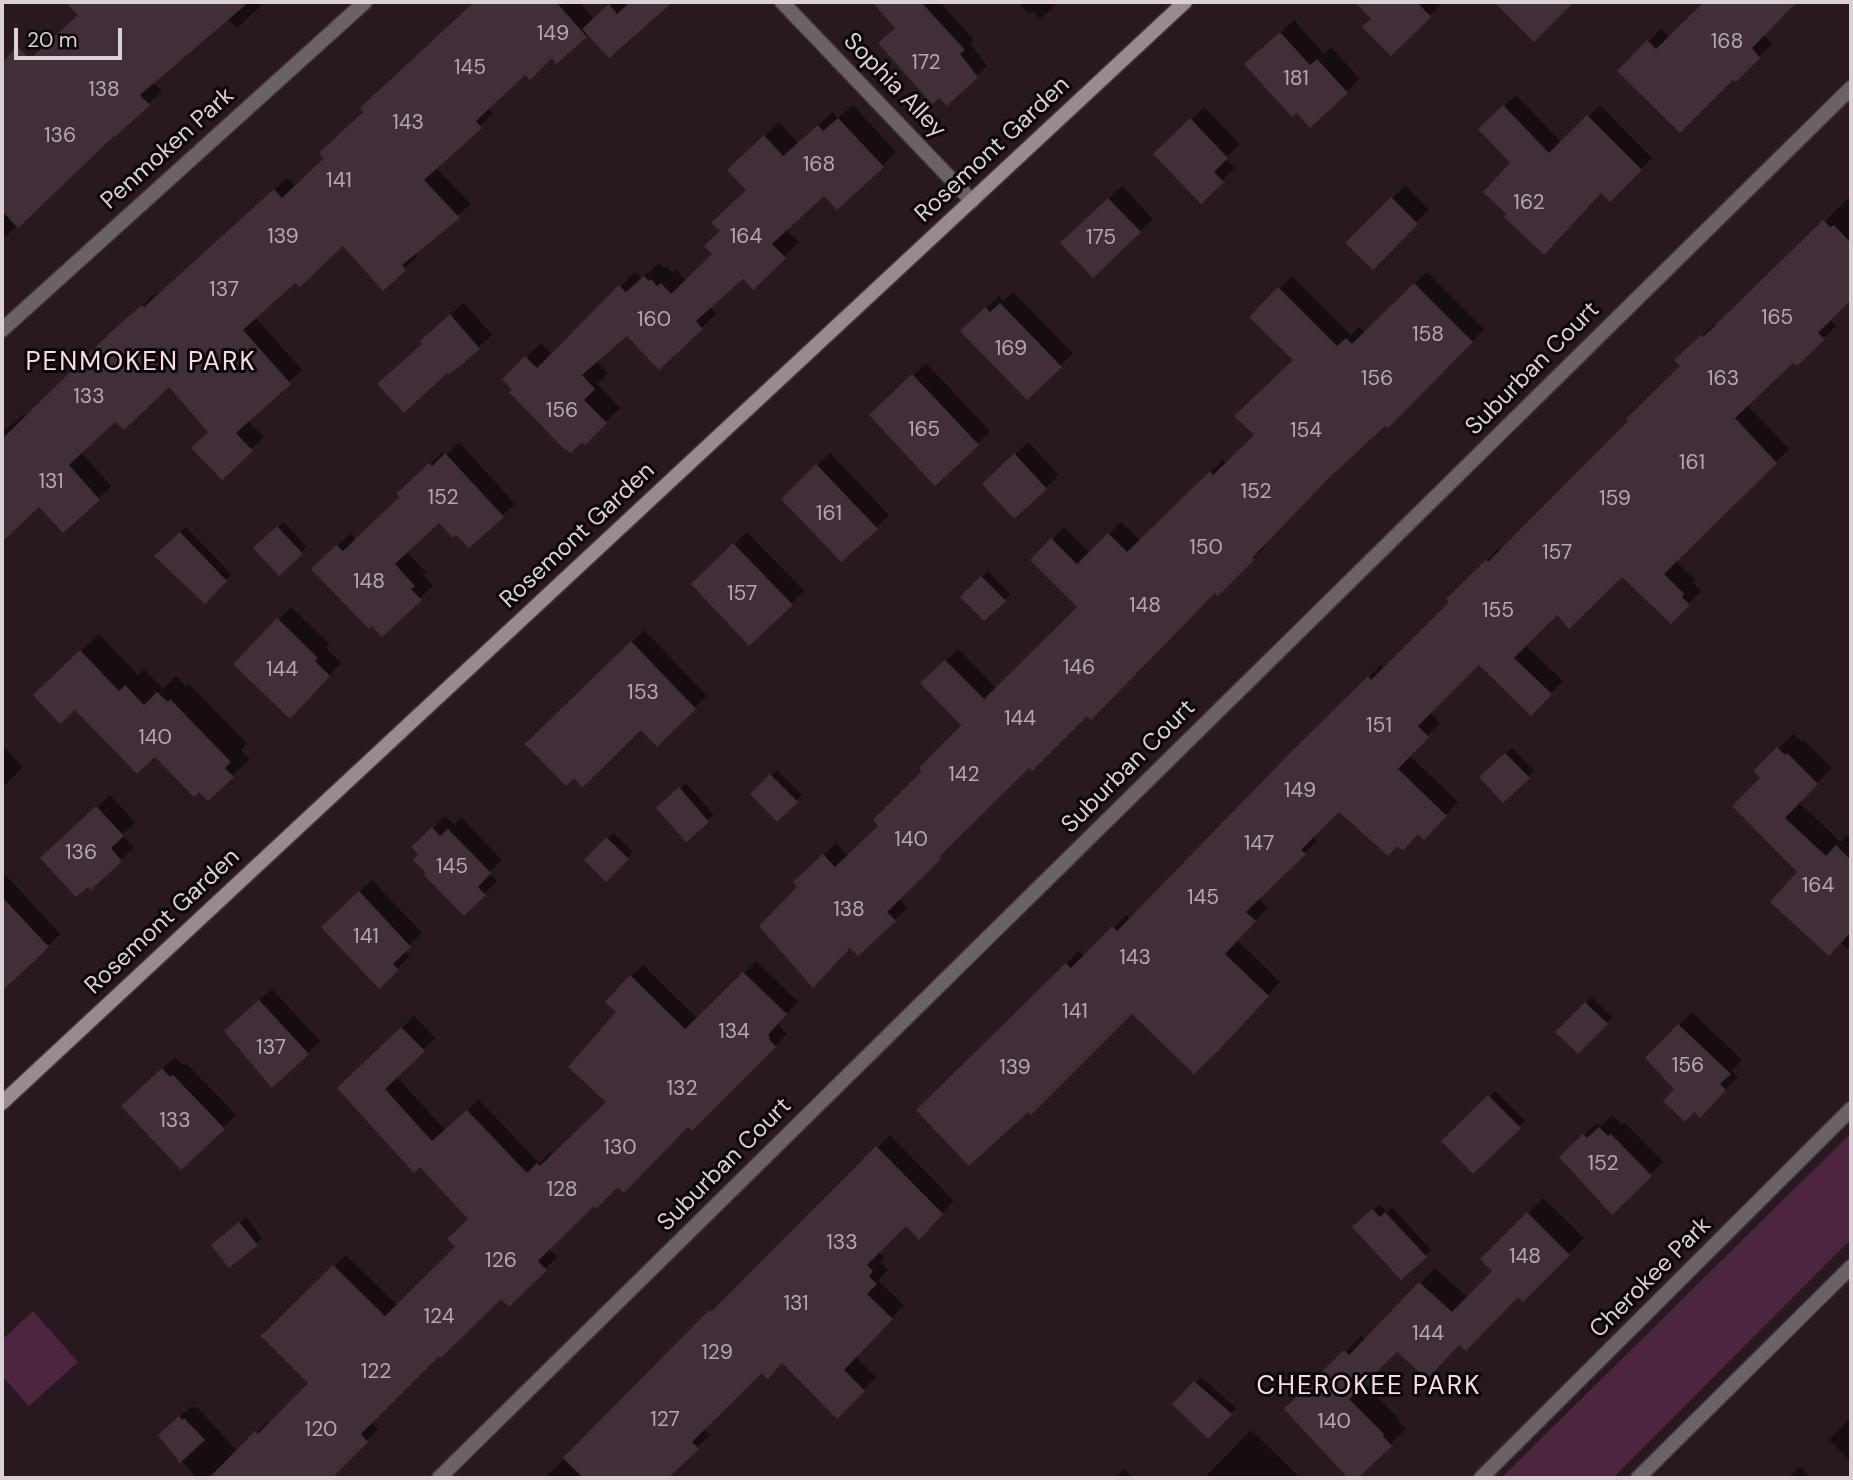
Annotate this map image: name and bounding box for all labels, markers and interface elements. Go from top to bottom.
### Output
scale bar [18,14,126,58]
house number: 149 [537,21,569,47]
text: 20 m [27,26,78,54]
street label: Sophia Alley [837,27,951,145]
house number: 168 [1711,29,1743,55]
house number: 172 [911,50,941,76]
house number: 145 [454,55,486,81]
house number: 181 [1283,66,1309,92]
street label: Rosemont Garden [910,71,1076,229]
house number: 138 [88,77,120,103]
street label: Penmoken Park [96,82,240,216]
house number: 143 [392,110,424,136]
house number: 136 [44,123,76,149]
house number: 168 [803,152,835,178]
house number: 141 [326,168,352,194]
house number: 162 [1513,190,1545,216]
house number: 139 [267,224,299,250]
house number: 164 [730,224,762,250]
house number: 175 [1086,225,1116,251]
house number: 137 [209,277,239,303]
street label: Suburban Court [1460,296,1606,442]
house number: 165 [1761,305,1793,331]
house number: 160 [637,307,671,333]
house number: 158 [1412,322,1444,348]
house number: 169 [995,336,1027,362]
district label: PENMOKEN PARK [27,347,255,379]
house number: 156 [1361,366,1393,392]
house number: 163 [1707,366,1739,392]
house number: 133 [73,384,105,410]
house number: 156 [546,398,578,424]
house number: 165 [908,417,940,443]
house number: 154 [1290,418,1322,444]
house number: 161 [1679,450,1705,476]
street label: Rosemont Garden [495,457,661,615]
house number: 131 [38,469,64,495]
house number: 152 [1240,479,1272,505]
house number: 152 [427,485,459,511]
house number: 159 [1599,486,1631,512]
house number: 161 [816,501,842,527]
house number: 150 [1189,535,1223,561]
house number: 157 [1542,540,1572,566]
house number: 148 [353,569,385,595]
house number: 157 [727,581,757,607]
house number: 148 [1129,593,1161,619]
house number: 155 [1482,598,1514,624]
house number: 146 [1063,655,1095,681]
house number: 144 [266,657,298,683]
house number: 153 [627,680,659,706]
street label: Suburban Court [1056,694,1202,840]
house number: 144 [1004,706,1036,732]
house number: 151 [1366,713,1392,739]
house number: 140 [138,725,172,751]
house number: 142 [948,762,980,788]
house number: 149 [1284,778,1316,804]
house number: 140 [894,827,928,853]
house number: 147 [1244,831,1274,857]
house number: 136 [65,840,97,866]
street label: Rosemont Garden [80,843,246,1001]
house number: 145 [436,854,468,880]
house number: 164 [1802,873,1834,899]
house number: 145 [1187,885,1219,911]
house number: 138 [833,897,865,923]
house number: 141 [353,924,379,950]
house number: 143 [1119,945,1151,971]
house number: 141 [1062,999,1088,1025]
house number: 134 [718,1019,750,1045]
house number: 137 [256,1035,286,1061]
house number: 156 [1672,1053,1704,1079]
house number: 139 [999,1055,1031,1081]
house number: 132 [666,1076,698,1102]
street label: Suburban Court [652,1092,798,1238]
house number: 133 [159,1108,191,1134]
house number: 130 [603,1135,637,1161]
house number: 152 [1587,1151,1619,1177]
house number: 128 [546,1177,578,1203]
street label: Cherokee Park [1584,1211,1718,1345]
house number: 133 [826,1230,858,1256]
house number: 148 [1509,1244,1541,1270]
house number: 126 [485,1248,517,1274]
house number: 131 [783,1291,809,1317]
house number: 124 [423,1304,455,1330]
house number: 144 [1412,1321,1444,1347]
house number: 129 [701,1340,733,1366]
house number: 122 [361,1359,391,1385]
district label: CHEROKEE PARK [1258,1371,1480,1403]
house number: 127 [650,1407,680,1433]
house number: 140 [1317,1409,1351,1435]
house number: 120 [305,1417,337,1443]

